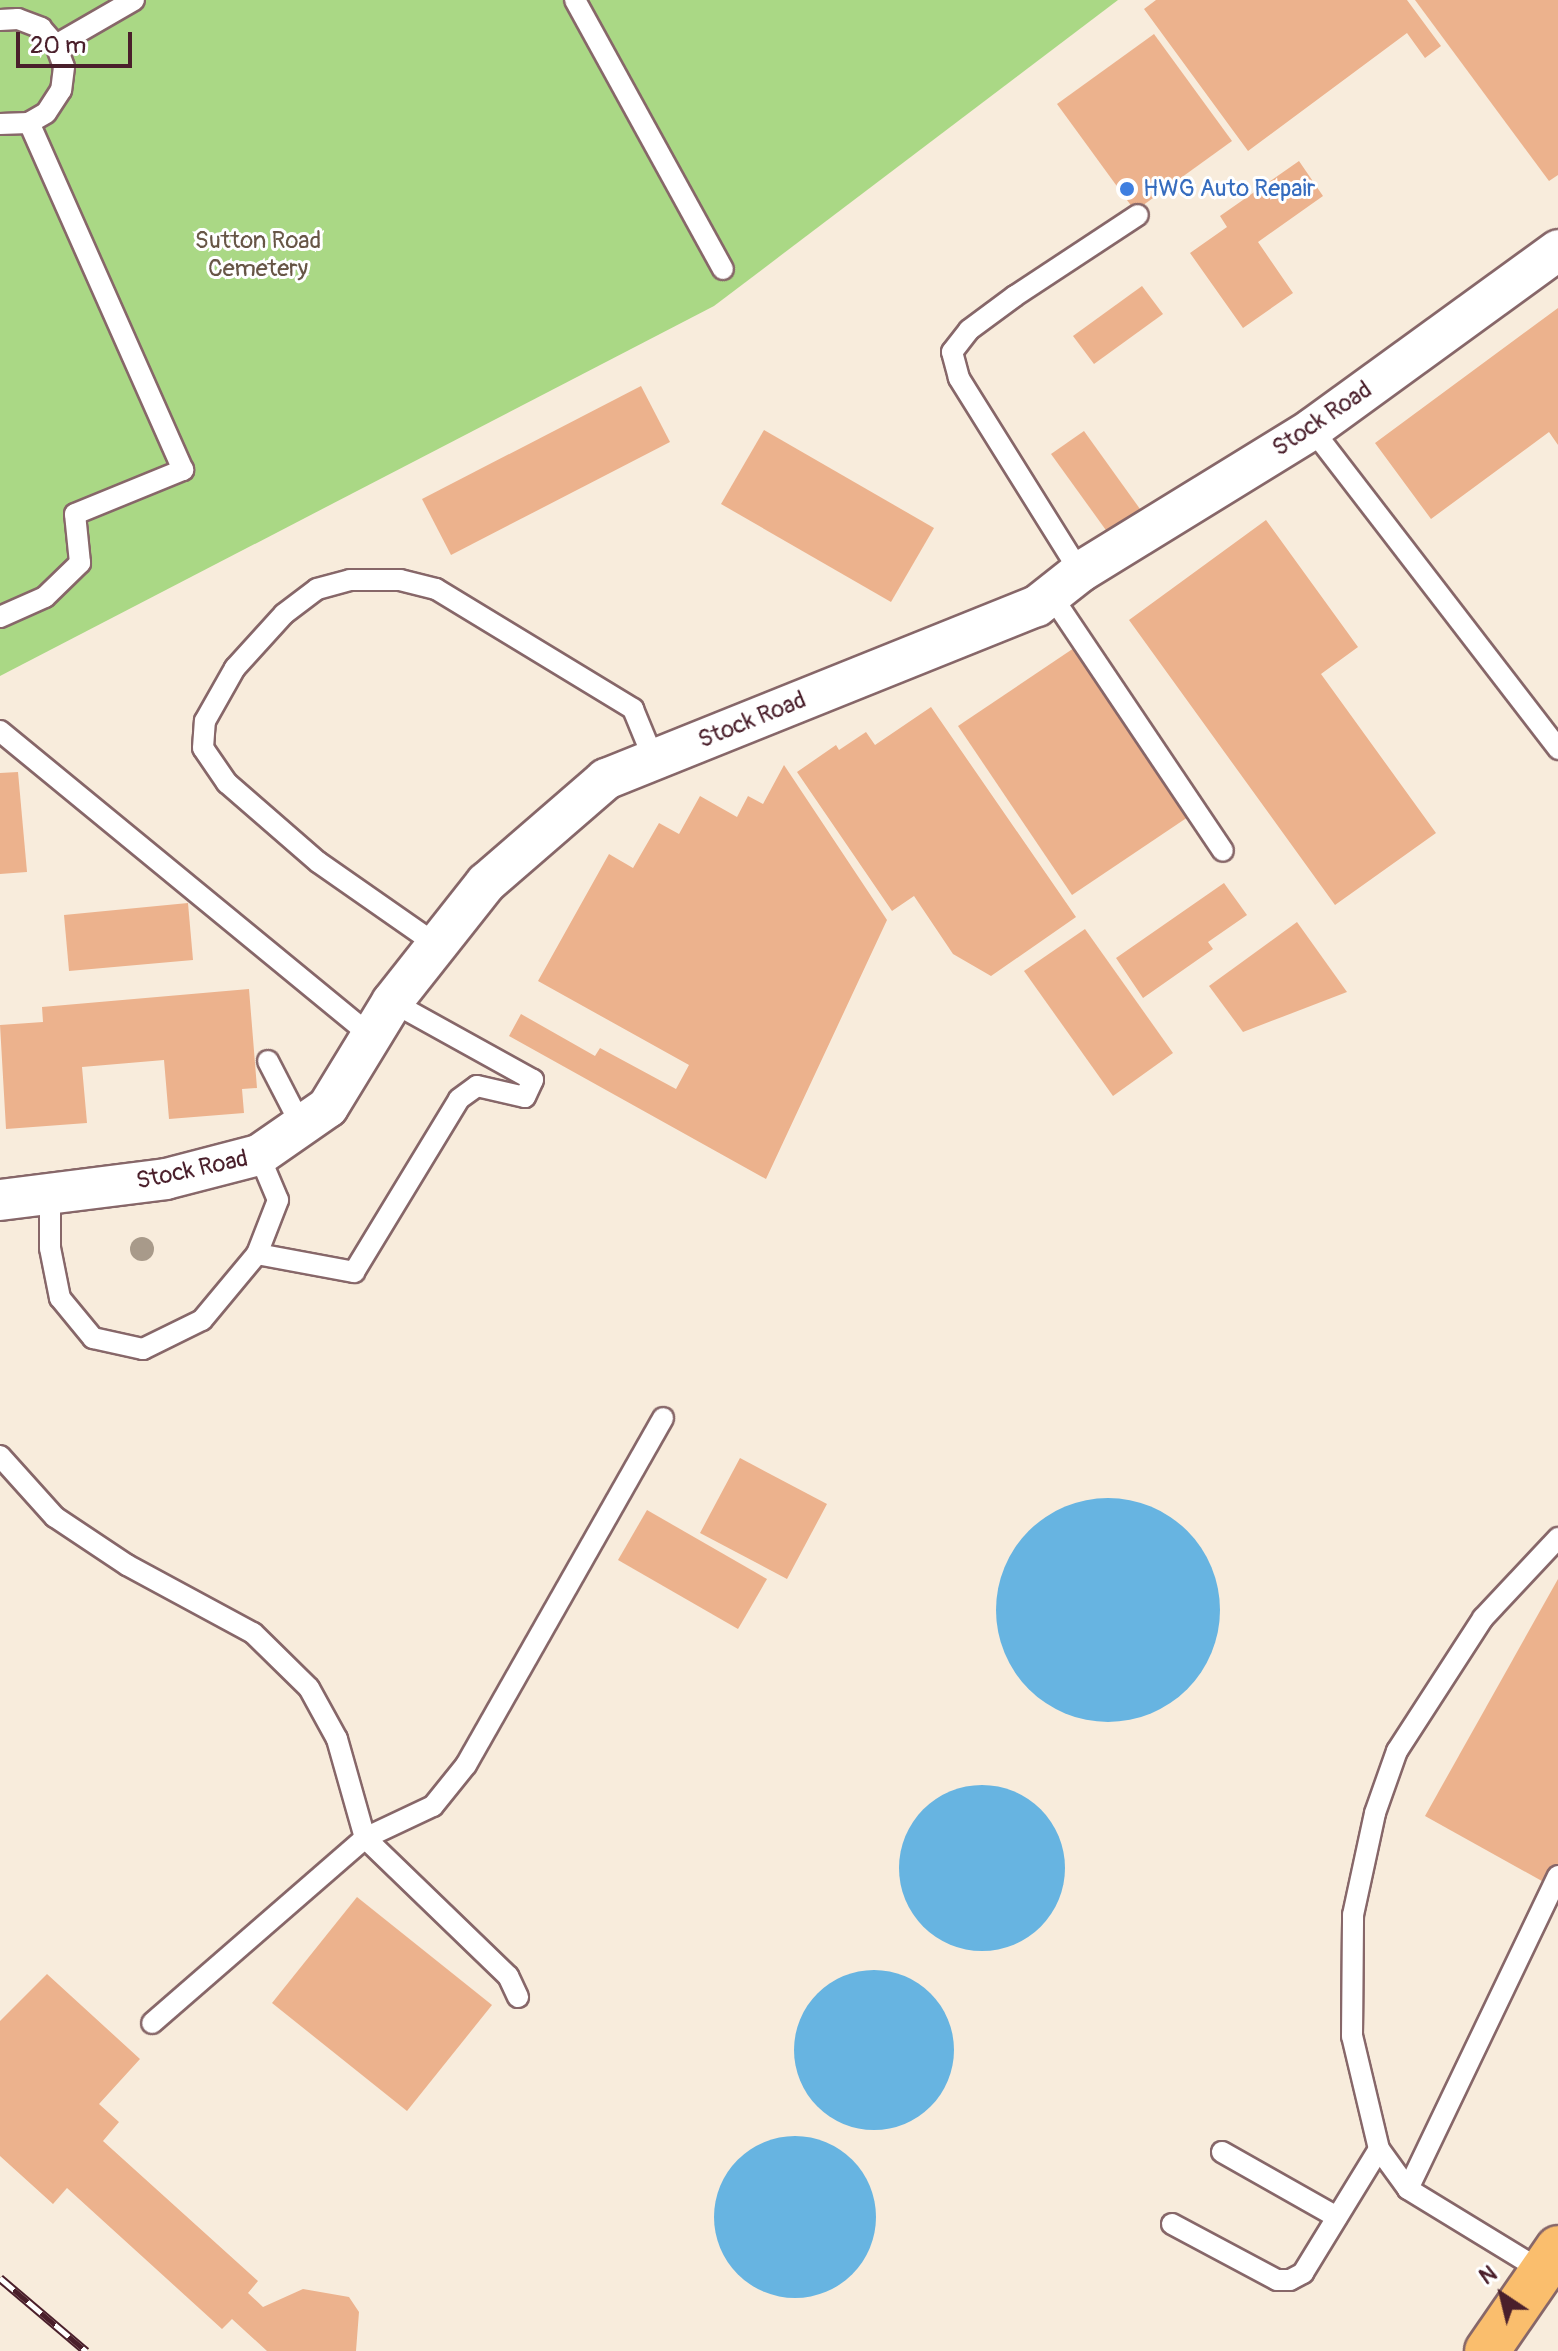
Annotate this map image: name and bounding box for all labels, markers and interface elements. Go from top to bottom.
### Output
scale bar [20,16,136,66]
text: 20 m [30,31,86,60]
place label: HWG Auto Repair [1143,175,1315,203]
marker: HWG Auto Repair [1118,180,1136,198]
park label: Sutton Road Cemetery [195,227,321,283]
street label: Stock Road [1267,375,1377,463]
street label: Stock Road [694,685,810,755]
street label: Stock Road [133,1144,251,1196]
north arrow [1462,2255,1542,2335]
text: N [1474,2260,1502,2291]

